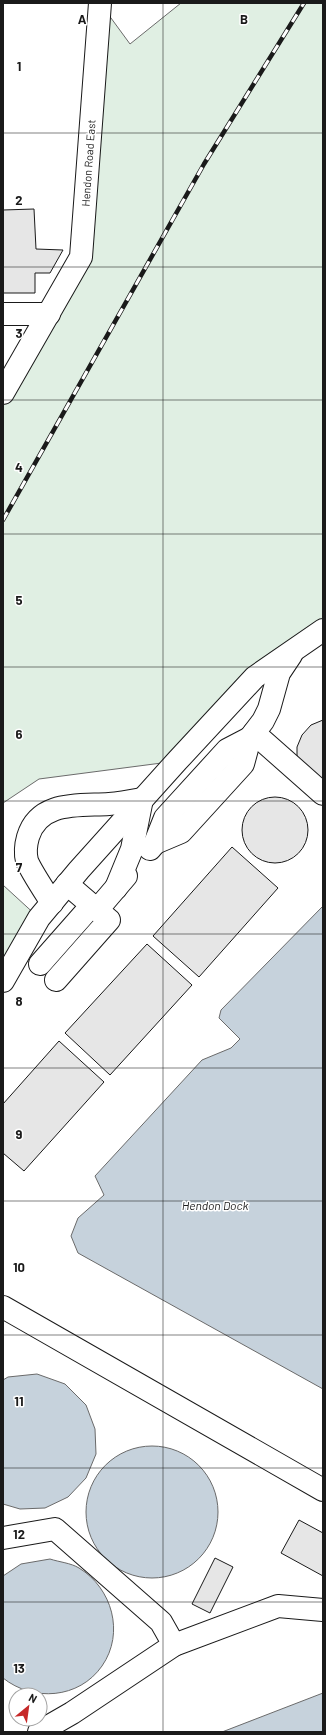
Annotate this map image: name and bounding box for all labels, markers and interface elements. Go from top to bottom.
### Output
text: A [78,11,87,27]
text: B [240,11,248,27]
text: 1 [17,58,21,74]
street label: Hendon Road East [78,119,98,207]
text: 2 [15,192,23,208]
text: 3 [15,325,23,341]
text: 4 [15,459,23,475]
text: 5 [15,592,23,608]
text: 6 [16,726,23,742]
text: 7 [16,859,23,875]
text: 8 [15,993,23,1009]
text: 9 [16,1126,23,1142]
water label: Hendon Dock [182,1198,249,1212]
text: 10 [13,1259,25,1275]
text: 11 [14,1393,24,1409]
text: 12 [13,1526,25,1542]
text: 13 [13,1660,25,1676]
north arrow [8,1687,48,1727]
text: N [27,1690,39,1705]

